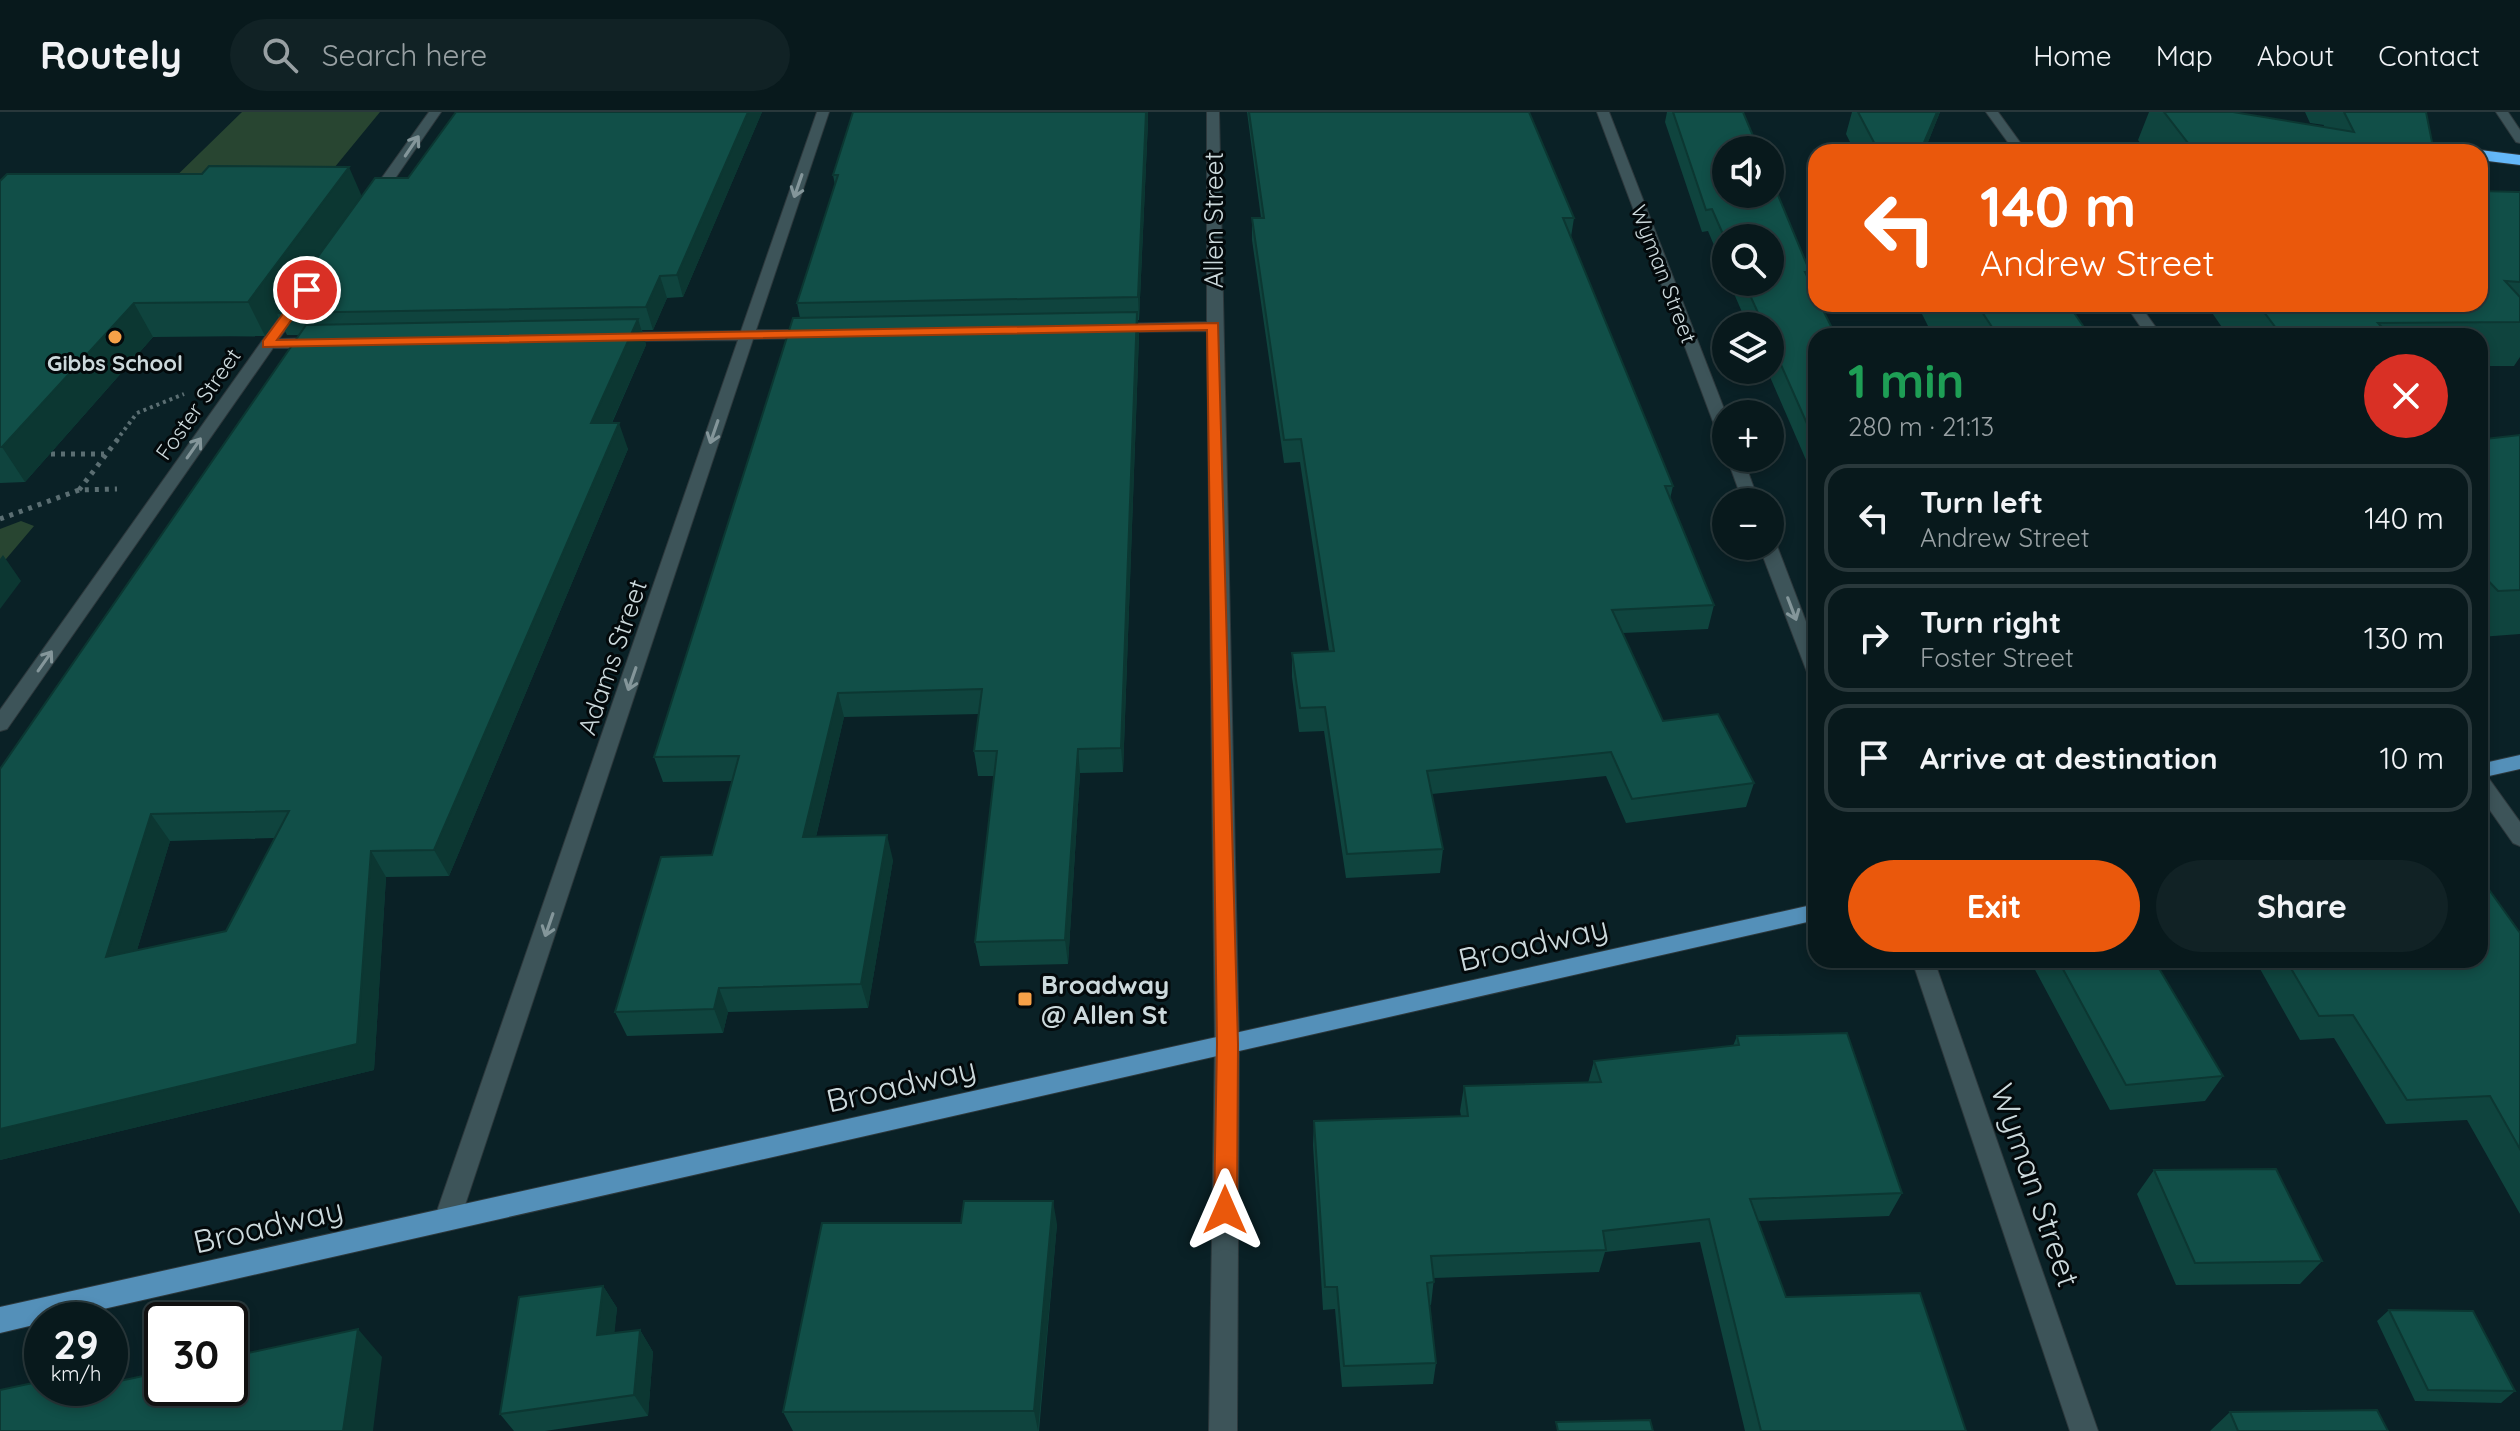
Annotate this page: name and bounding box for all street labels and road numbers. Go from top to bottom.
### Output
street label: Allen Street [1197,152,1230,288]
street label: Wyman Street [1625,201,1703,347]
street label: Foster Street [149,343,247,465]
street label: Adams Street [570,575,654,739]
street label: Broadway [1454,906,1612,980]
street label: Broadway [822,1047,980,1121]
street label: Wyman Street [1983,1078,2089,1292]
street label: Broadway [189,1188,347,1262]

